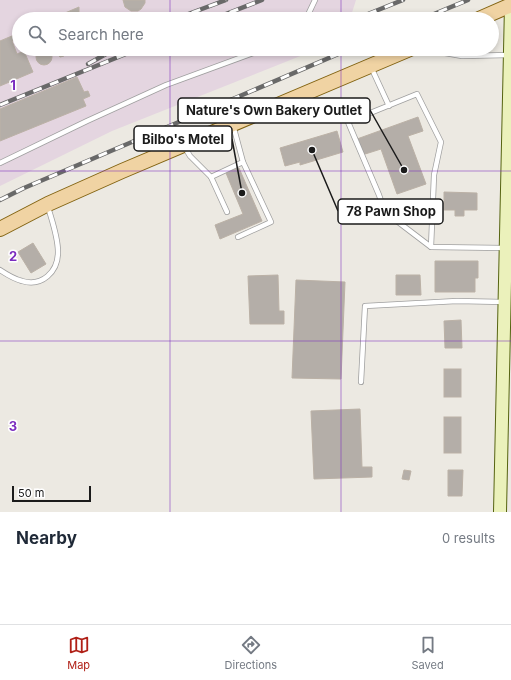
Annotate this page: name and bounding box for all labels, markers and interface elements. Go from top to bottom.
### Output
search box [12,12,499,56]
icon: search [26,23,48,45]
text: Search here [58,25,144,44]
text: 1 [10,77,16,93]
callout: Nature's Own Bakery Outlet [178,98,370,123]
text: Nature's Own Bakery Outlet [186,102,362,118]
callout: Bilbo's Motel [134,126,232,151]
text: Bilbo's Motel [142,131,224,147]
callout: 78 Pawn Shop [338,199,443,224]
text: 78 Pawn Shop [346,203,436,219]
text: 2 [9,248,17,264]
text: 3 [9,418,17,434]
scale bar [12,484,91,503]
text: 50 m [18,486,44,500]
text: Nearby [16,528,77,548]
text: 0 results [442,530,495,546]
tab: Map [67,634,90,672]
tab: Directions [225,634,277,672]
tab: Saved [412,634,444,672]

